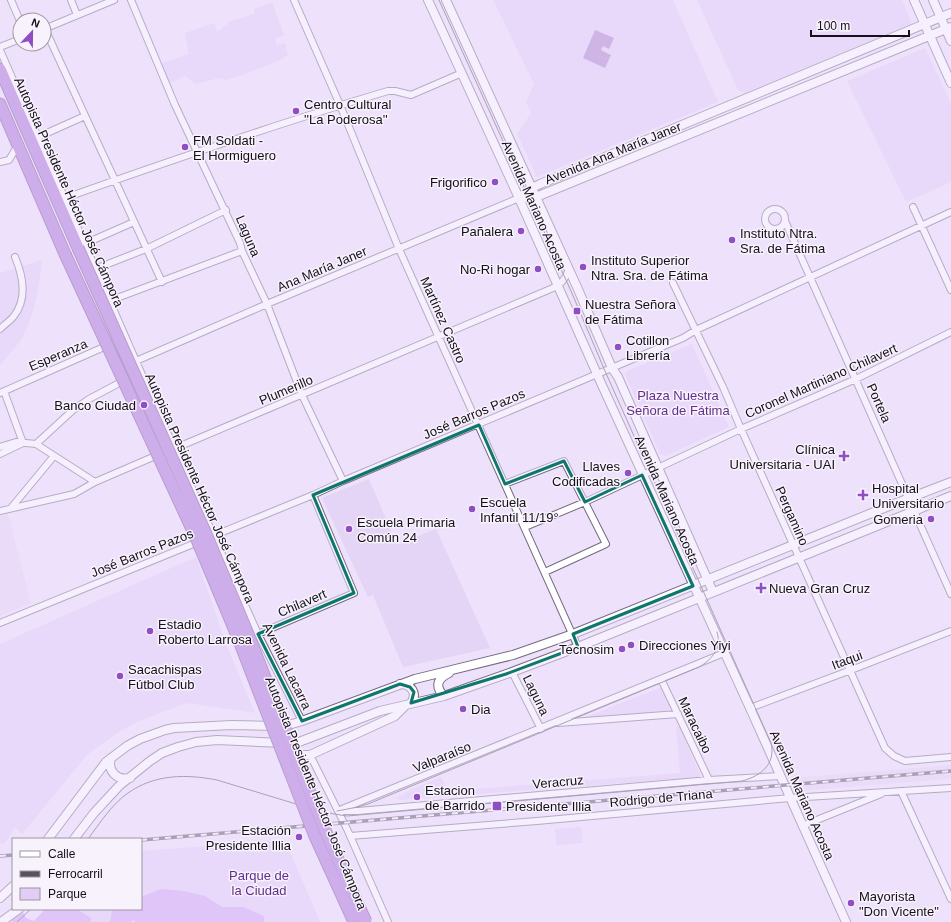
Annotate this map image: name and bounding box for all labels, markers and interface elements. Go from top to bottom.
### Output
north arrow [12,12,52,52]
scale bar [811,12,909,38]
text: N [30,16,42,30]
text: 100 m [817,19,850,33]
street label: Autopista Presidente Héctor José Cámpora [11,75,127,310]
place label: Centro Cultural ''La Poderosa'' [304,97,392,127]
marker: Centro Cultural ''La Poderosa'' [291,106,301,116]
street label: Avenida Ana María Janer [543,118,684,187]
place label: FM Soldati - El Hormiguero [193,133,276,163]
street label: Avenida Mariano Acosta [499,138,570,273]
marker: FM Soldati - El Hormiguero [180,142,190,152]
place label: Frigorifico [430,175,487,190]
marker: Frigorifico [490,177,500,187]
street label: Laguna [233,213,264,260]
place label: Pañalera [461,224,514,239]
marker: Pañalera [516,226,526,236]
place label: Instituto Ntra. Sra. de Fátima [740,226,826,256]
marker: Instituto Ntra. Sra. de Fátima [727,235,737,245]
street label: Ana María Janer [275,243,370,295]
place label: Instituto Superior Ntra. Sra. de Fátima [591,253,709,283]
place label: No-Ri hogar [460,262,531,277]
marker: Instituto Superior Ntra. Sra. de Fátima [578,262,588,272]
marker: No-Ri hogar [533,264,543,274]
street label: Martínez Castro [417,275,469,365]
place label: Nuestra Señora de Fátima [585,297,677,327]
marker: Nuestra Señora de Fátima [572,306,582,316]
place label: Cotillon Librería [626,333,671,363]
street label: Esperanza [26,336,90,374]
street label: Coronel Martiniano Chilavert [743,340,900,421]
marker: Cotillon Librería [613,342,623,352]
street label: Autopista Presidente Héctor José Cámpora [142,371,258,606]
street label: Plumerillo [257,372,315,408]
street label: Portela [864,381,895,426]
street label: José Barros Pazos [421,386,528,442]
park label: Plaza Nuestra Señora de Fátima [626,388,730,418]
place label: Banco Ciudad [54,398,136,413]
marker: Banco Ciudad [139,400,149,410]
street label: Avenida Mariano Acosta [632,433,703,568]
place label: Clínica Universitaria - UAI [730,442,836,472]
marker: Clínica Universitaria - UAI [838,450,850,462]
place label: Llaves Codificadas [552,459,621,489]
marker: Llaves Codificadas [623,468,633,478]
place label: Hospital Universitario [872,481,944,511]
street label: Pergamino [772,484,812,548]
marker: Hospital Universitario [857,489,869,501]
place label: Escuela Infantil 11/19° [480,495,559,525]
marker: Escuela Infantil 11/19° [467,504,477,514]
place label: Gomeria [873,512,924,527]
marker: Gomeria [926,514,936,524]
place label: Escuela Primaria Común 24 [357,515,456,545]
marker: Escuela Primaria Común 24 [344,524,354,534]
street label: José Barros Pazos [89,525,196,580]
place label: Nueva Gran Cruz [769,581,870,596]
marker: Nueva Gran Cruz [756,583,766,593]
street label: Chilavert [275,586,329,620]
place label: Estadio Roberto Larrosa [158,617,253,647]
street label: Avenida Lacarra [260,620,315,712]
marker: Estadio Roberto Larrosa [145,626,155,636]
place label: Direcciones Yiyi [639,638,731,653]
marker: Direcciones Yiyi [626,640,636,650]
place label: Tecnosim [559,642,614,657]
marker: Tecnosim [617,644,627,654]
street label: Itaqui [829,647,865,673]
place label: Sacachispas Fútbol Club [128,662,202,692]
marker: Sacachispas Fútbol Club [115,671,125,681]
street label: Laguna [520,672,553,718]
street label: Autopista Presidente Héctor José Cámpora [262,674,370,912]
street label: Maracaibo [675,694,715,756]
place label: Dia [471,702,491,717]
marker: Dia [458,704,468,714]
street label: Avenida Mariano Acosta [767,728,838,863]
street label: Valparaíso [411,739,473,775]
street label: Veracruz [532,772,584,792]
place label: Estacion de Barrido [425,783,485,813]
street label: Rodrigo de Triana [609,786,714,810]
marker: Estacion de Barrido [412,792,422,802]
place label: Presidente Illia [506,799,592,814]
marker: Presidente Illia [491,800,503,812]
place label: Estación Presidente Illia [206,823,292,853]
marker: Estación Presidente Illia [294,832,304,842]
legend [12,838,142,910]
text: Calle [48,847,76,861]
text: Ferrocarril [48,867,103,881]
park label: Parque de la Ciudad [229,868,289,898]
text: Parque [48,887,87,901]
place label: Mayorista "Don Vicente" [859,889,939,919]
marker: Mayorista "Don Vicente" [846,898,856,908]

